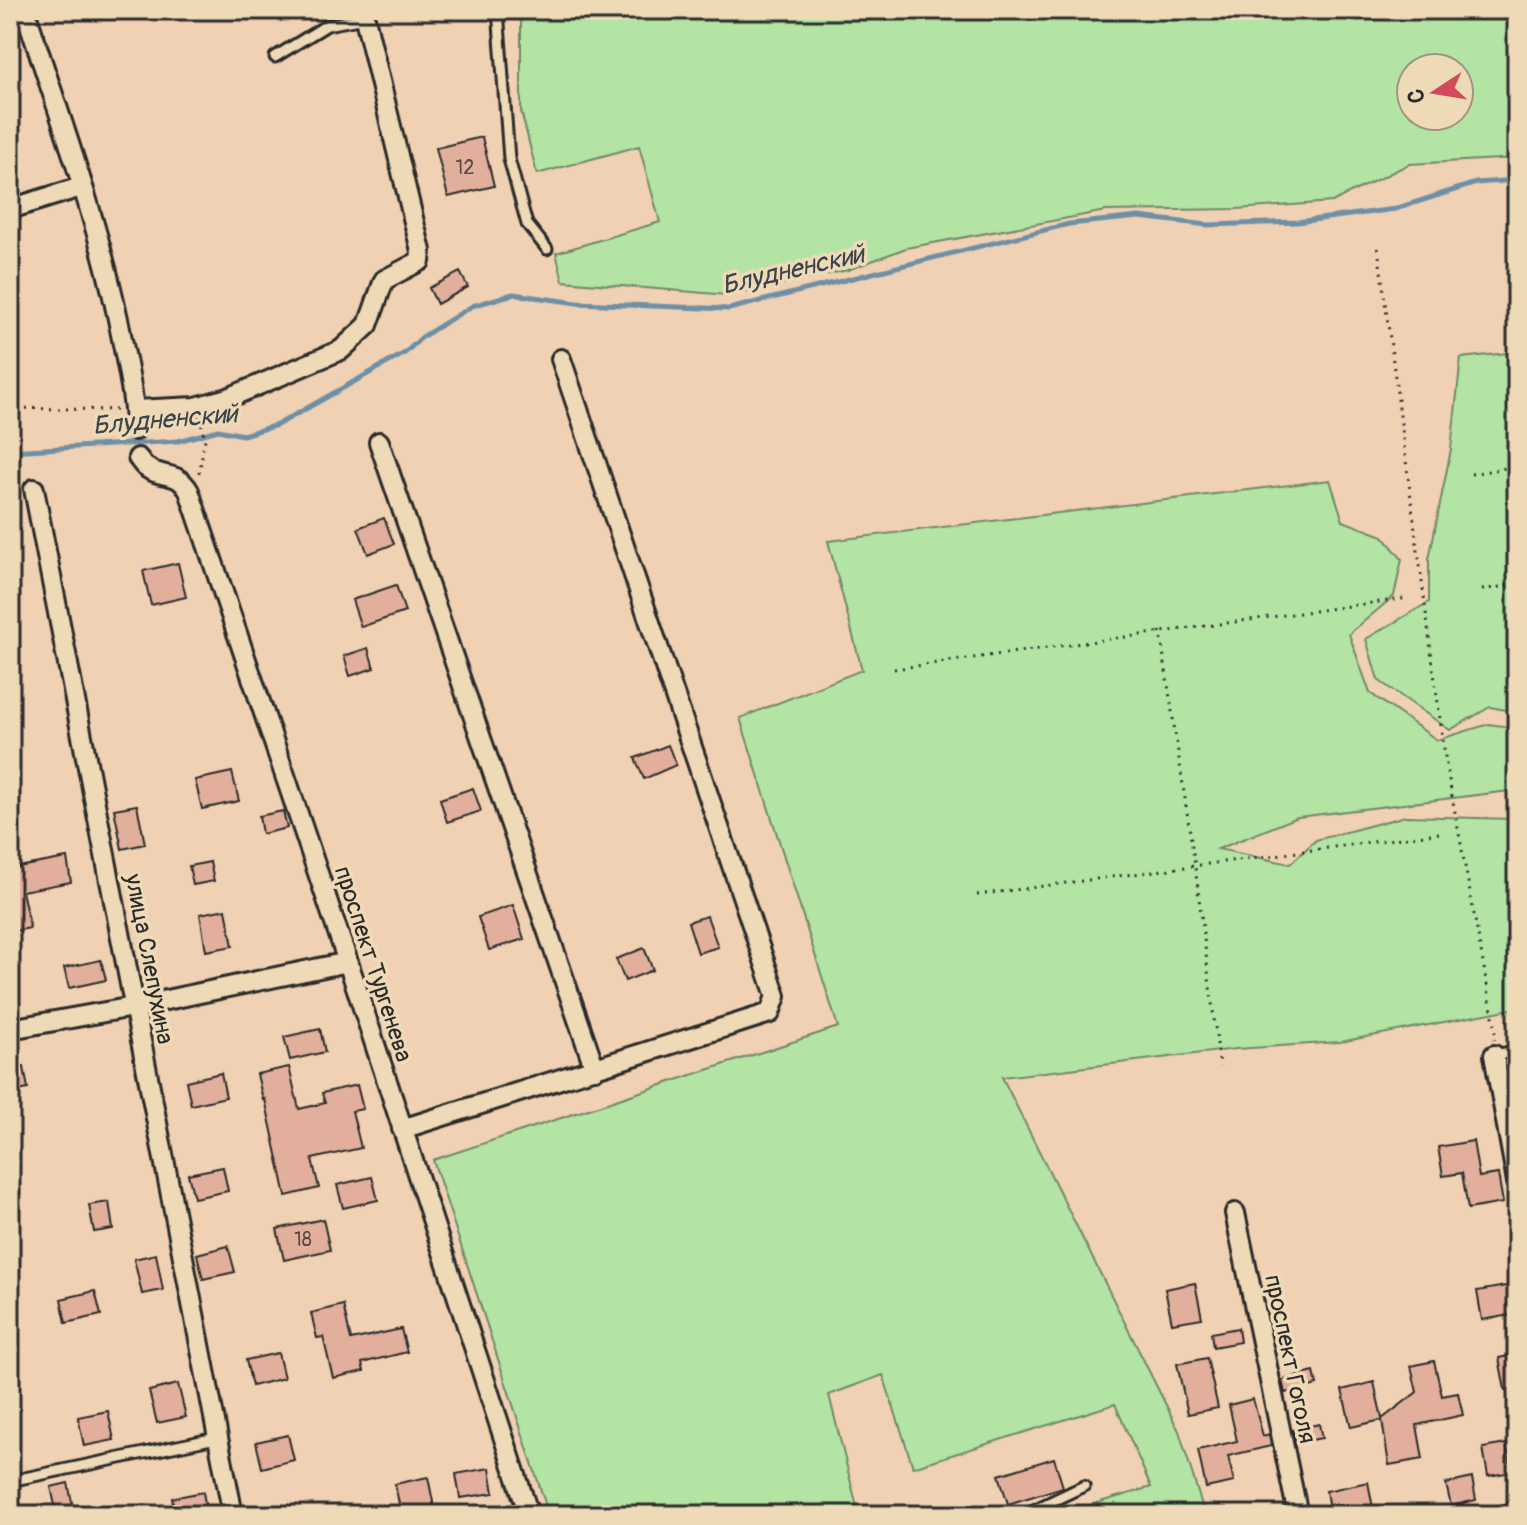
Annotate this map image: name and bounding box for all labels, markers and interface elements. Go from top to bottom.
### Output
north arrow [1395,52,1475,132]
text: С [1401,86,1432,106]
house number: 12 [456,155,475,180]
water label: Блудненский [719,237,870,302]
water label: Блудненский [91,398,241,442]
street label: проспект Тургенева [328,863,418,1065]
street label: улица Слепухина [118,871,180,1046]
house number: 18 [294,1227,312,1252]
street label: проспект Гоголя [1258,1272,1322,1446]

